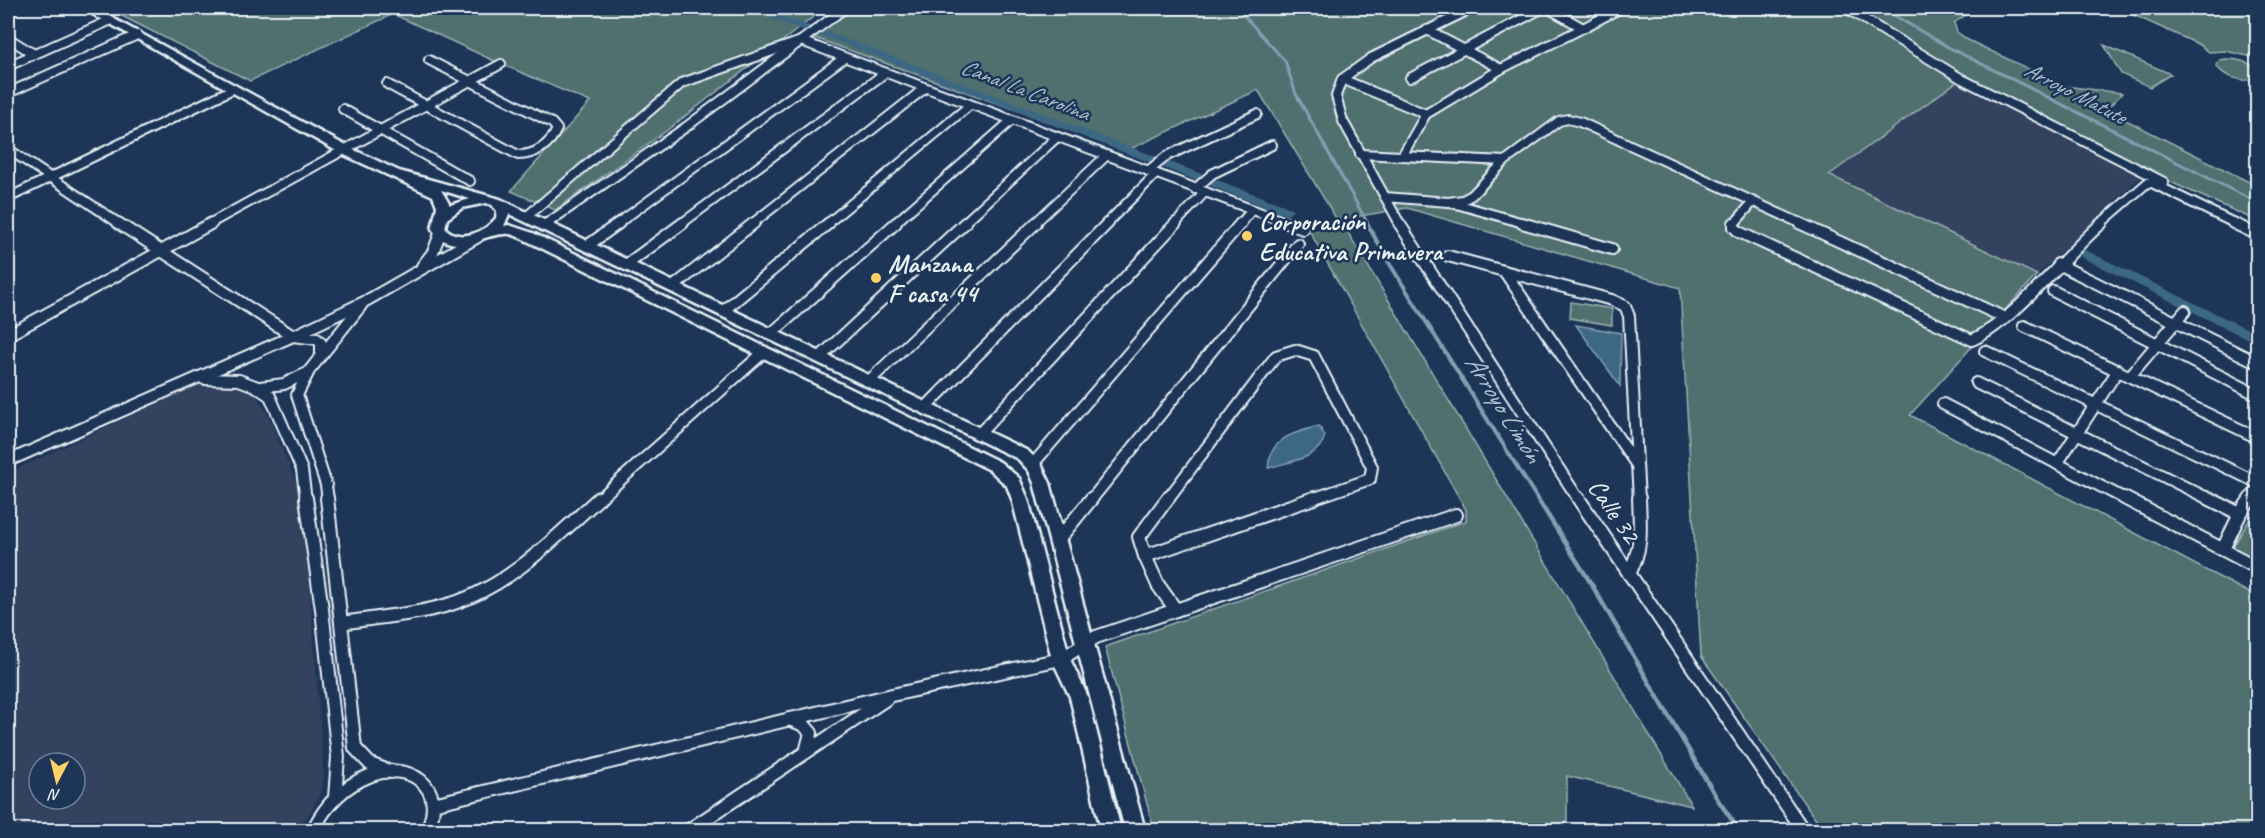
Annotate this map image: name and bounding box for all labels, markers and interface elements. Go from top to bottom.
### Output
water label: Canal La Carolina [957,53,1095,128]
water label: Arroyo Matute [2020,56,2134,132]
place label: Corporación Educativa Primavera [1259,205,1445,268]
marker: Corporación Educativa Primavera [1240,229,1254,243]
place label: Manzana F casa 44 [888,247,980,310]
marker: Manzana F casa 44 [869,271,883,285]
water label: Arroyo Limón [1458,348,1551,470]
street label: Calle 32 [1581,473,1649,551]
north arrow [27,751,87,811]
text: N [46,784,61,805]

